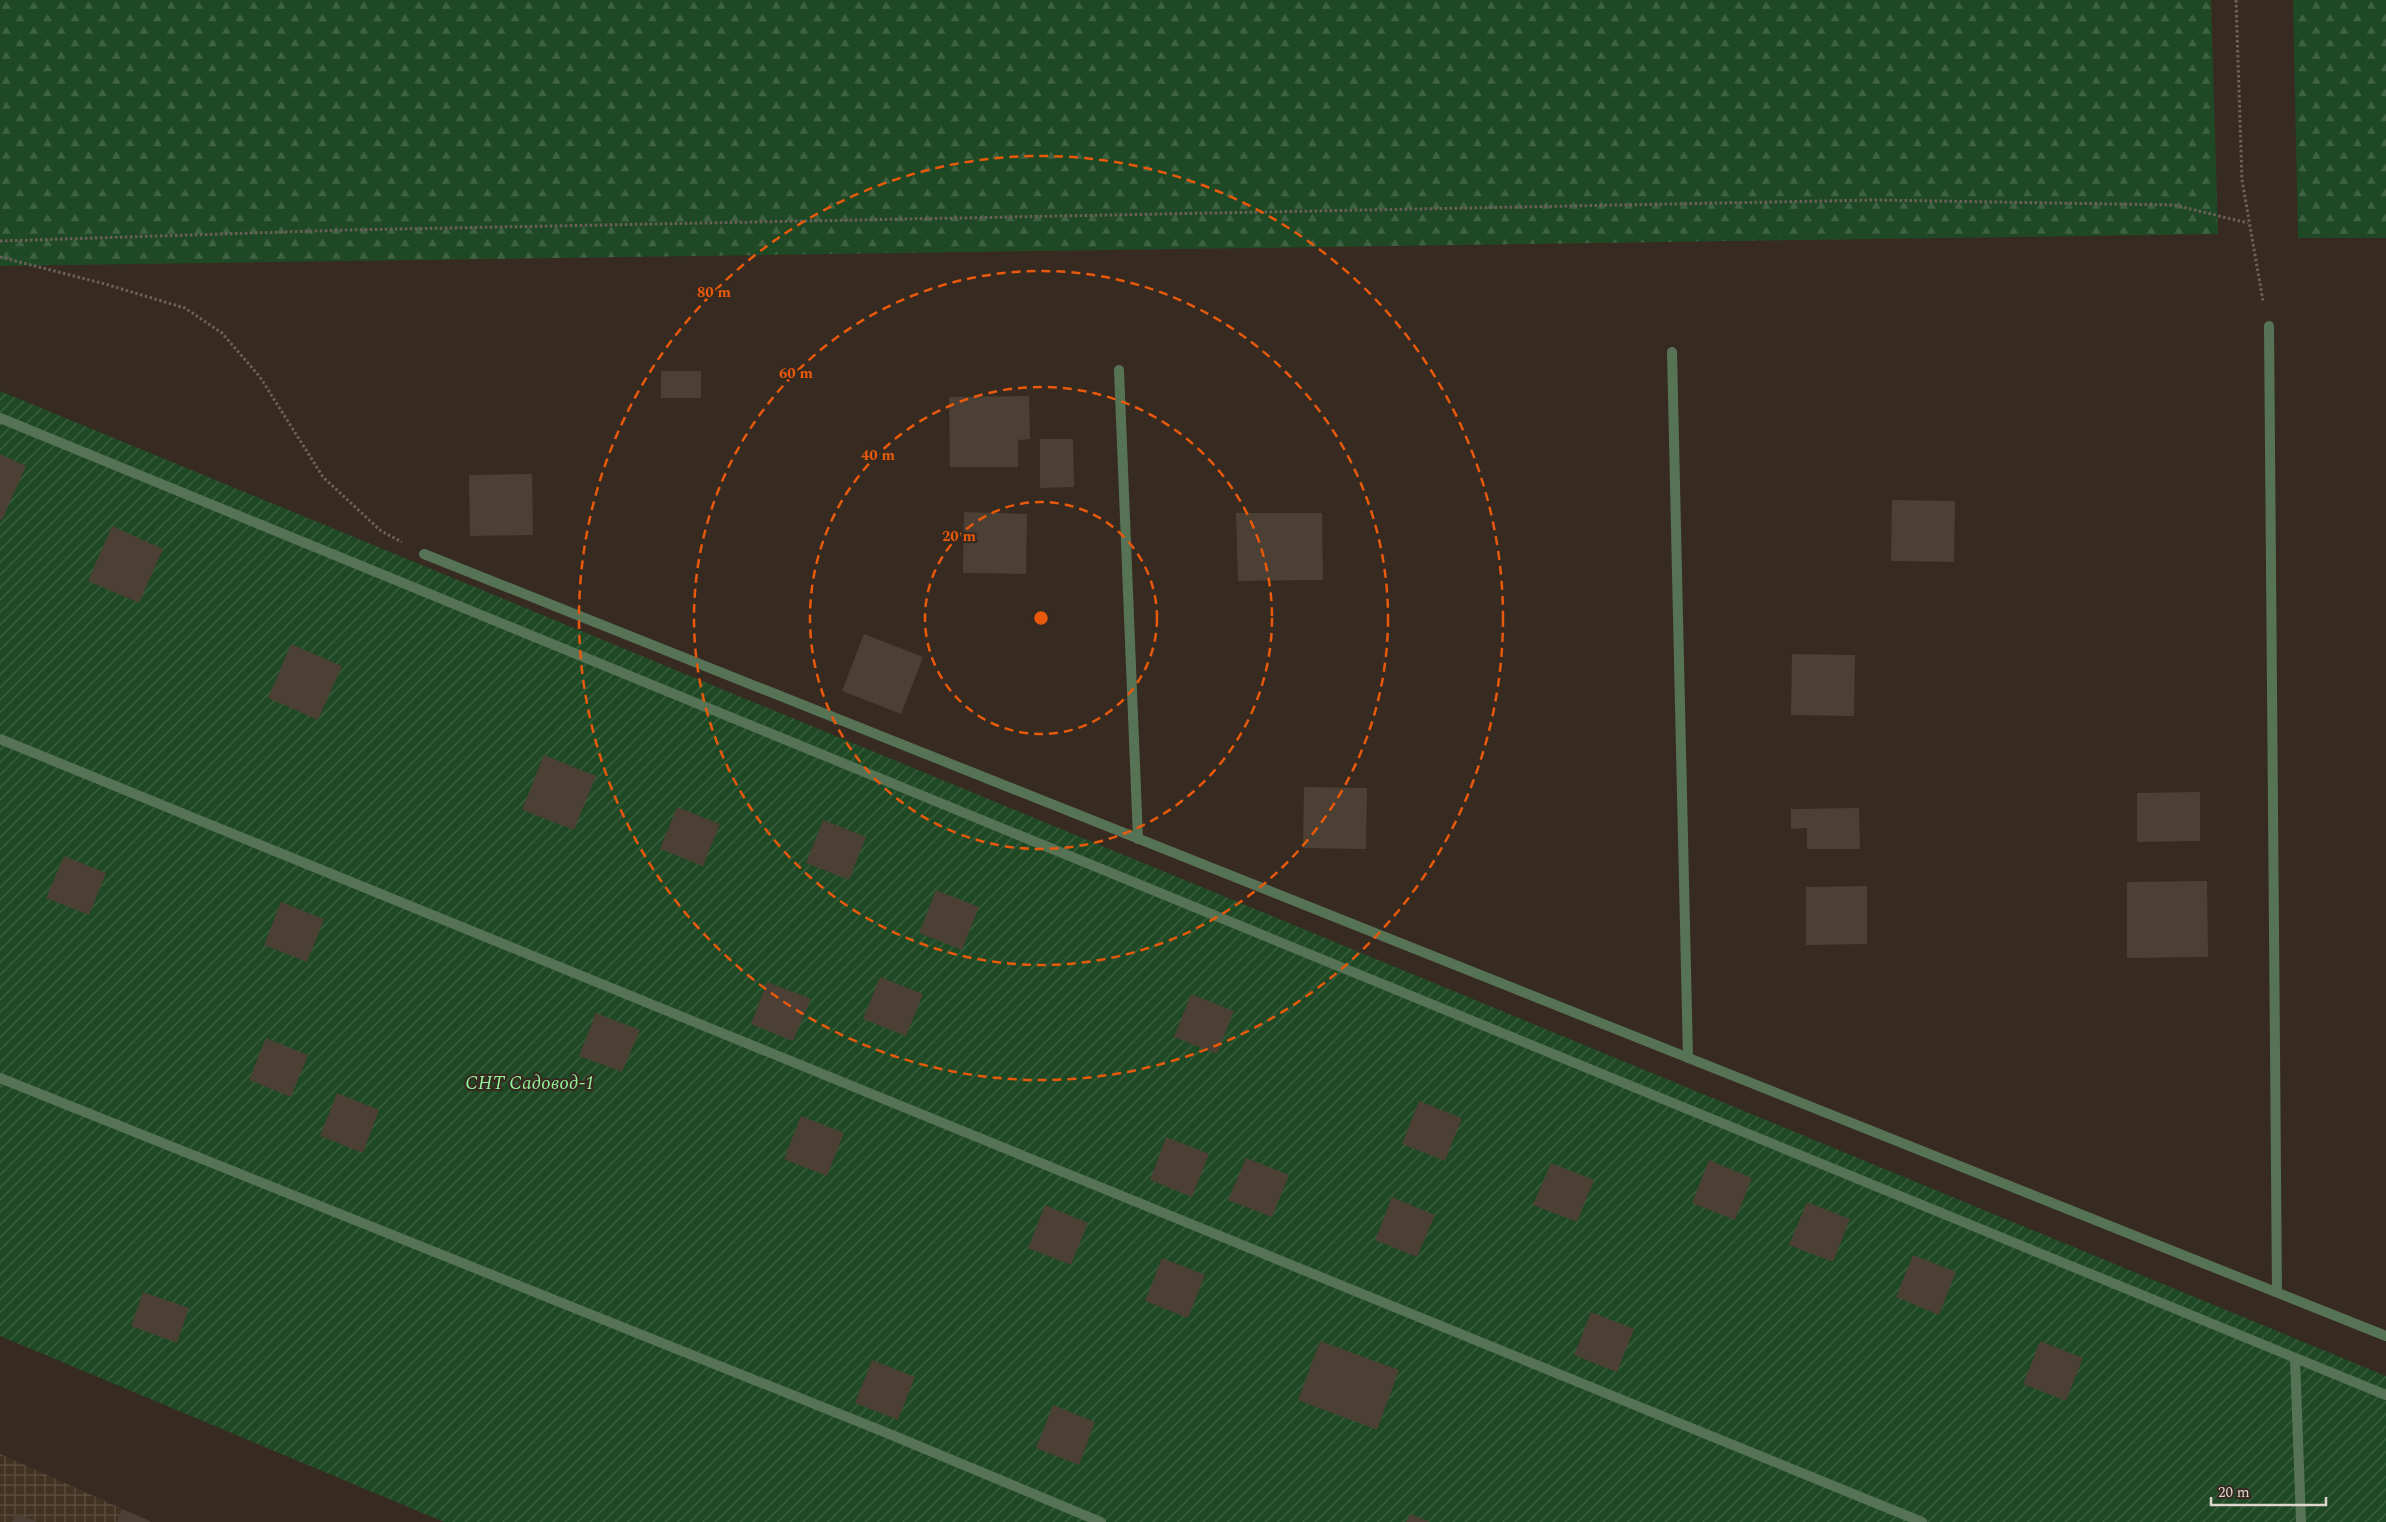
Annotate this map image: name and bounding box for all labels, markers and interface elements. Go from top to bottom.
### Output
text: 80 m [697,281,732,304]
text: 60 m [779,362,814,385]
text: 40 m [861,444,896,467]
text: 20 m [942,525,977,548]
centre of rings [1032,609,1050,627]
park label: СНТ Садовод-1 [465,1069,595,1098]
scale bar [2211,1474,2326,1506]
text: 20 m [2218,1481,2250,1504]

